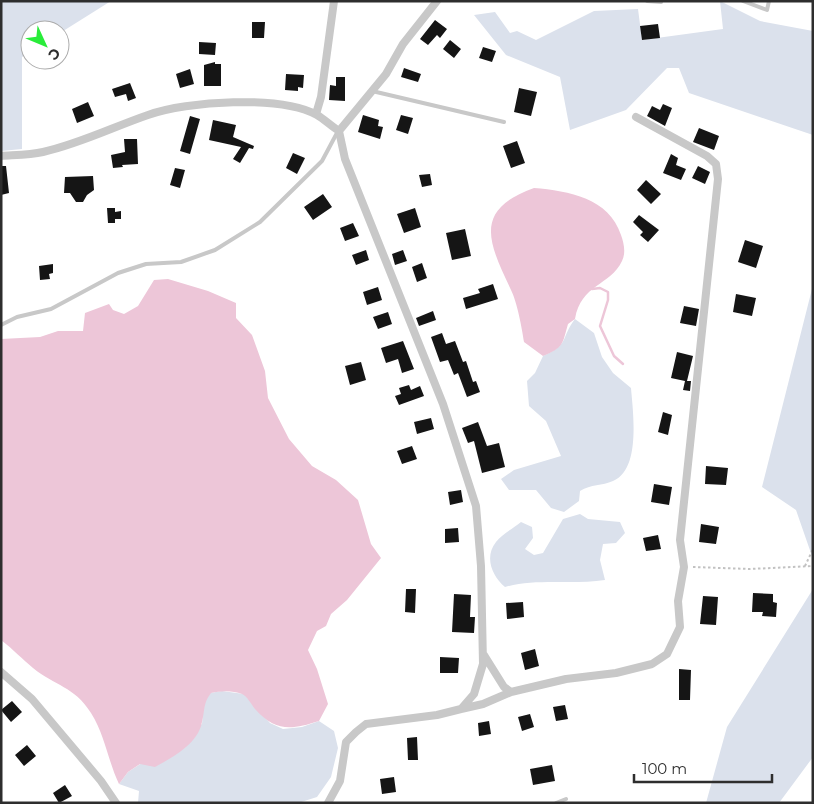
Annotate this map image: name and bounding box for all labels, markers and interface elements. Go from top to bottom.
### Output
north arrow [20,20,70,70]
text: С [44,44,64,64]
scale bar [634,752,772,784]
text: 100 m [642,759,687,778]

